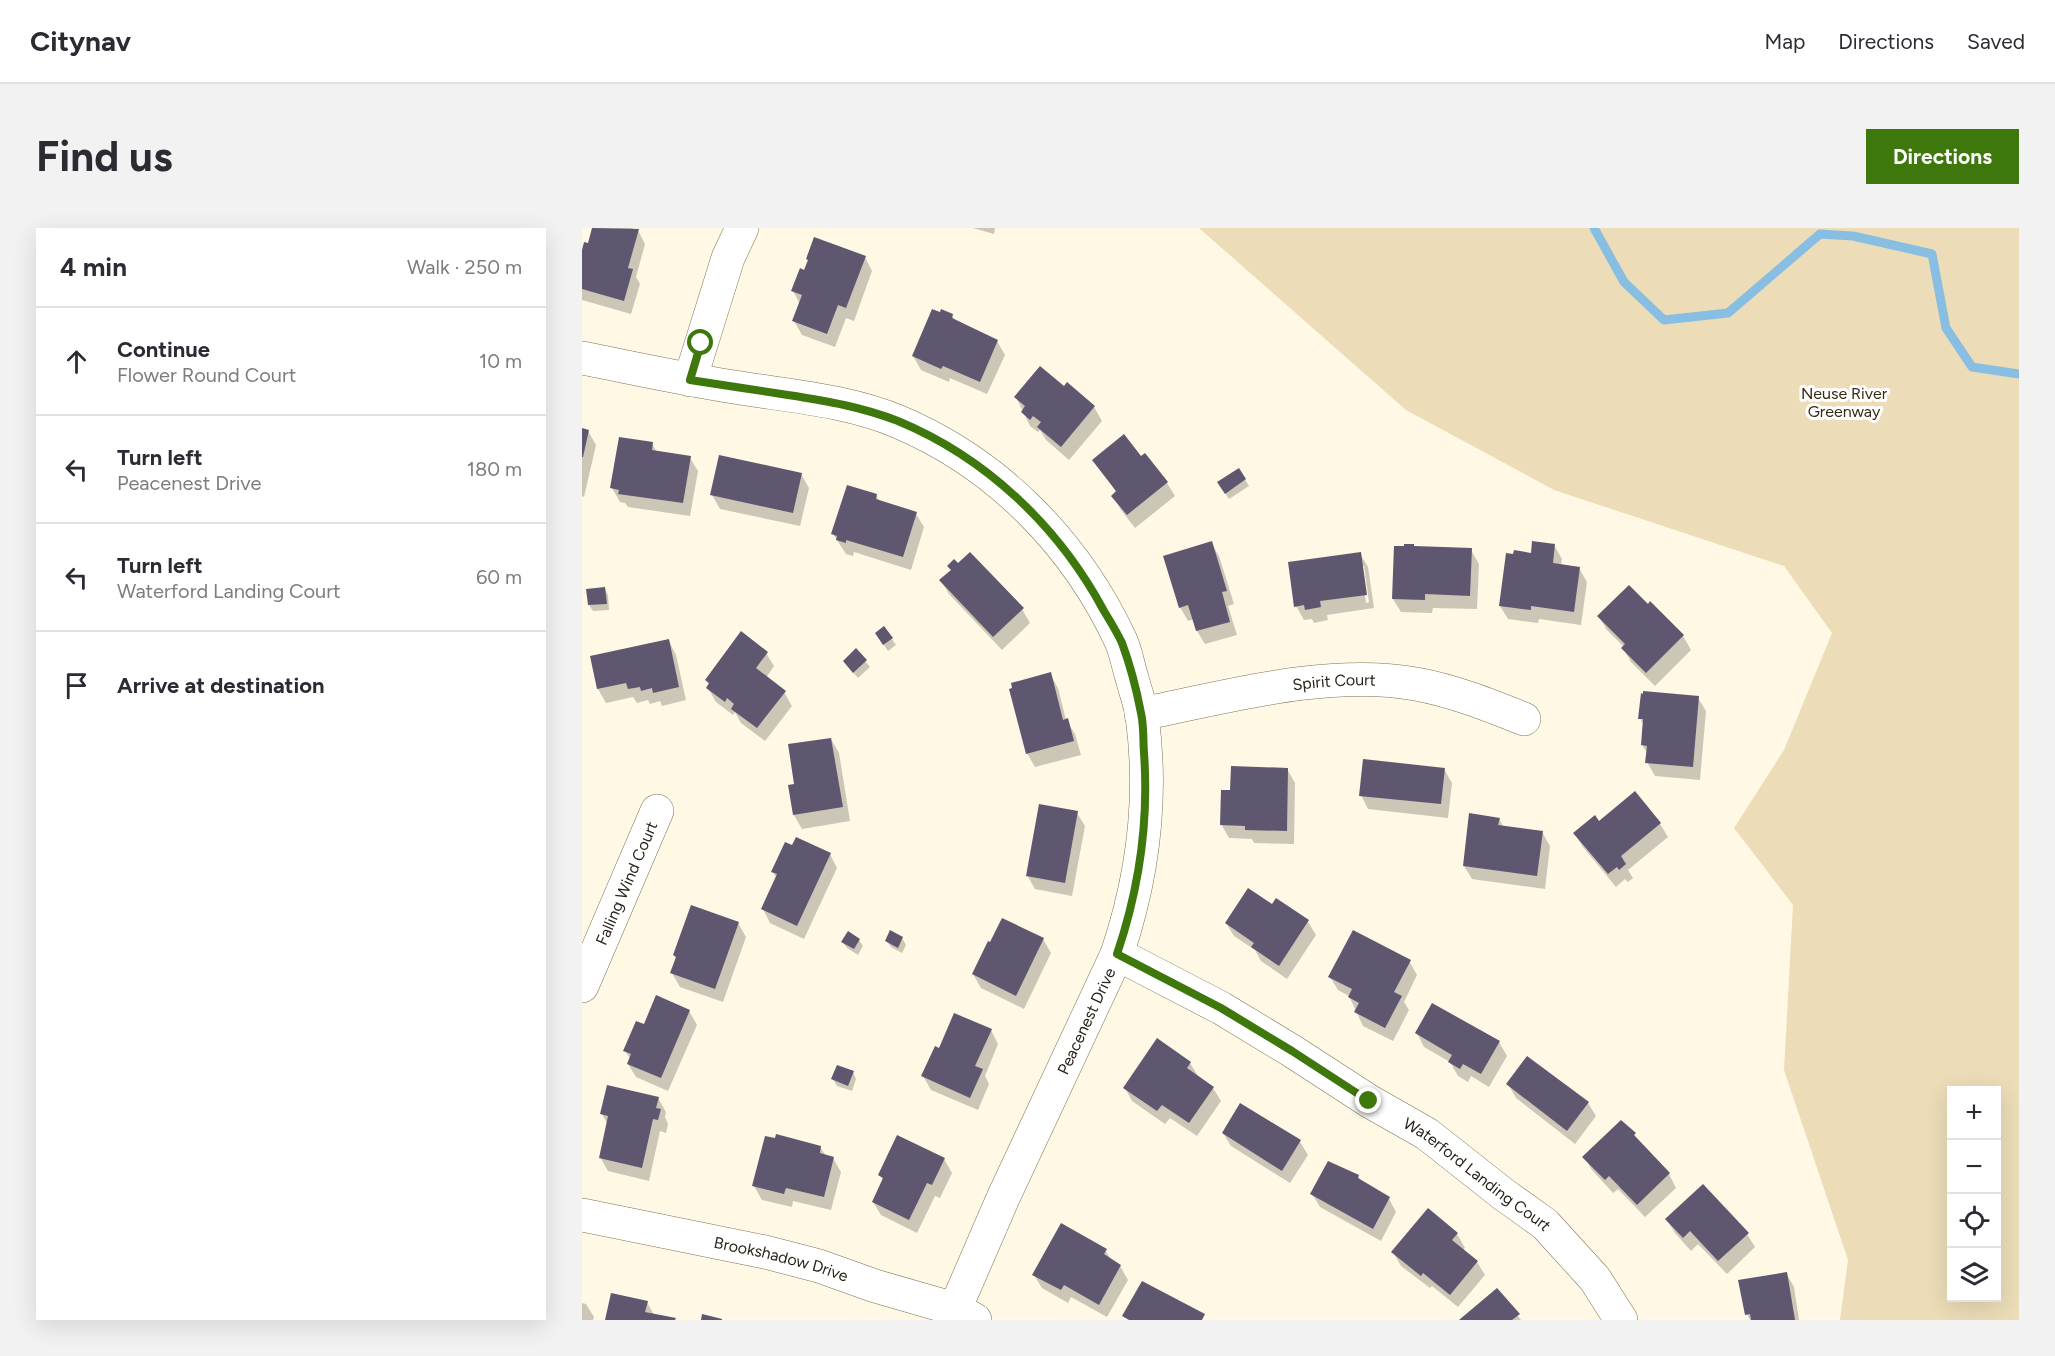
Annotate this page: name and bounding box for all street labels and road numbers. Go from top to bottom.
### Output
street label: Spirit Court [1291,670,1376,694]
street label: Falling Wind Court [592,819,661,948]
street label: Peacenest Drive [1053,965,1120,1078]
street label: Waterford Landing Court [1400,1114,1555,1235]
street label: Brookshadow Drive [712,1233,851,1286]

